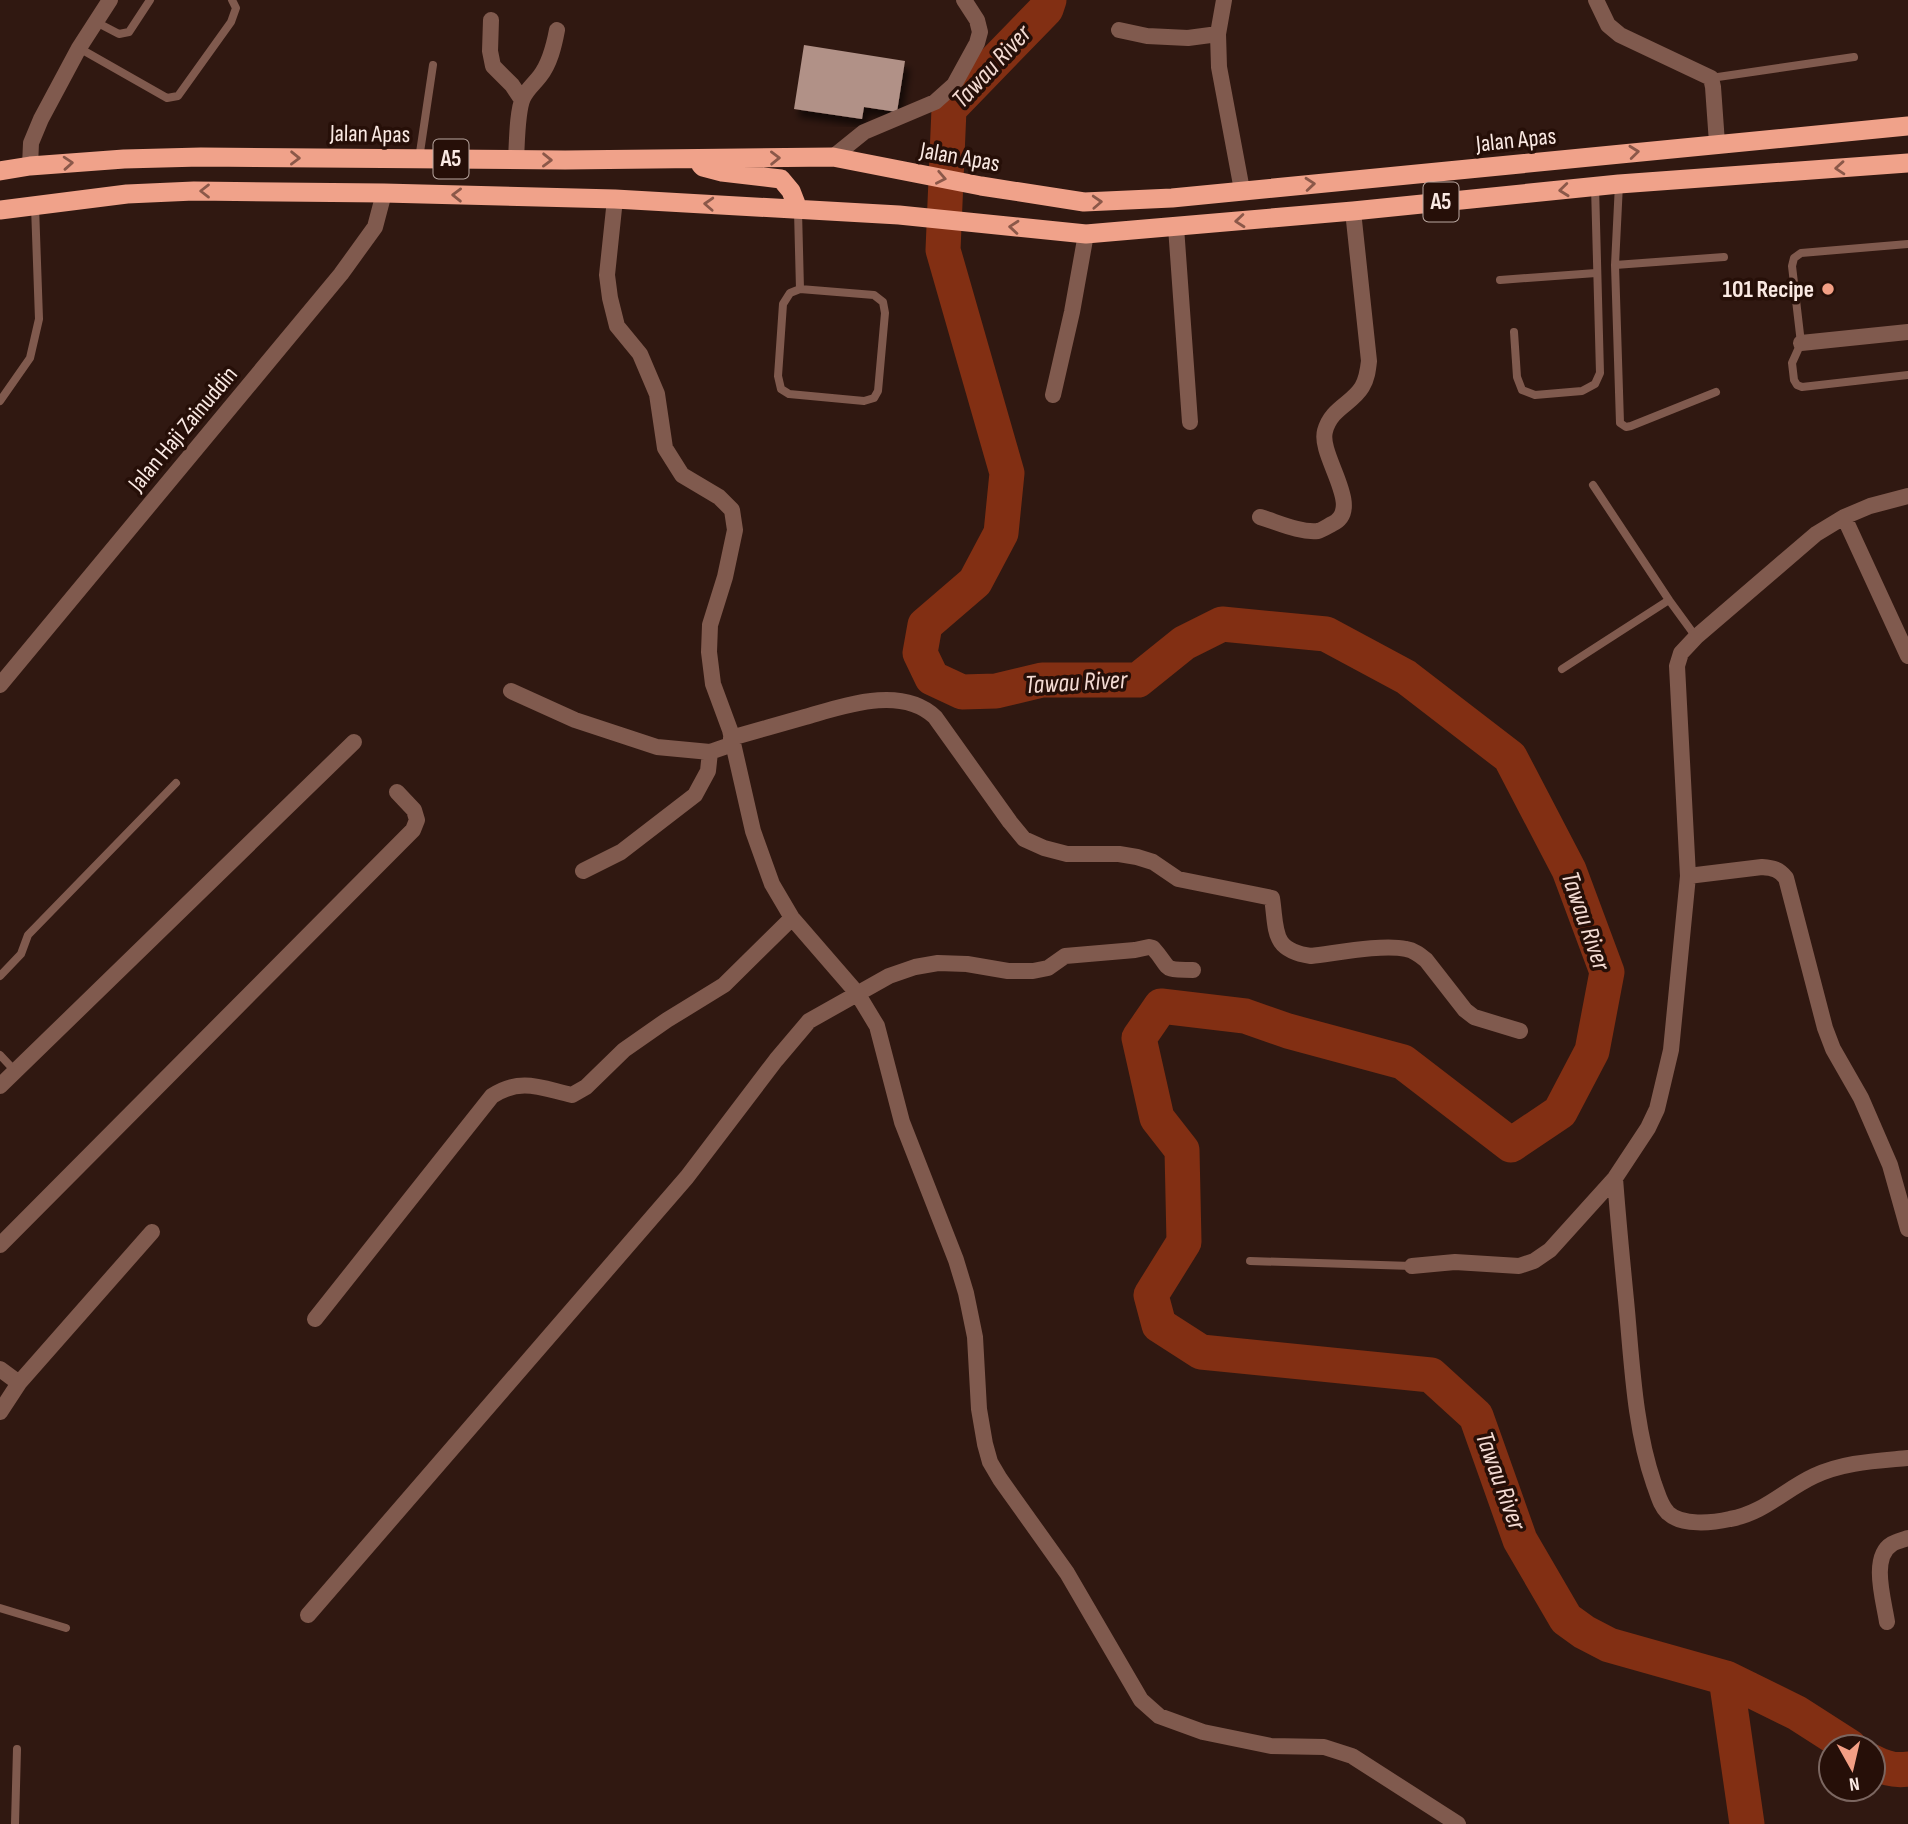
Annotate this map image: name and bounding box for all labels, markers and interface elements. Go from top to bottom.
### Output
water label: Tawau River [946,18,1039,115]
street label: Jalan Apas [329,119,410,149]
street label: Jalan Apas [1473,121,1558,159]
street label: Jalan Apas [917,136,1002,178]
road number: A5 [434,140,468,178]
one-way arrow [1629,145,1640,160]
one-way arrow [290,150,301,166]
one-way arrow [770,150,780,166]
one-way arrow [542,152,553,168]
one-way arrow [62,156,73,171]
one-way arrow [1834,160,1845,175]
one-way arrow [935,170,947,185]
one-way arrow [1305,177,1316,192]
road number: A5 [1424,182,1458,222]
one-way arrow [1558,182,1570,197]
one-way arrow [199,183,210,199]
one-way arrow [451,187,462,203]
one-way arrow [1092,194,1103,209]
one-way arrow [703,197,714,212]
one-way arrow [1235,213,1246,228]
one-way arrow [1008,220,1019,235]
place label: 101 Recipe [1723,275,1814,304]
marker: 101 Recipe [1820,281,1836,297]
street label: Jalan Haji Zainuddin [122,361,244,498]
water label: Tawau River [1024,665,1130,701]
water label: Tawau River [1554,868,1617,976]
water label: Tawau River [1468,1428,1533,1536]
north arrow [1817,1733,1887,1803]
text: N [1848,1771,1861,1795]

